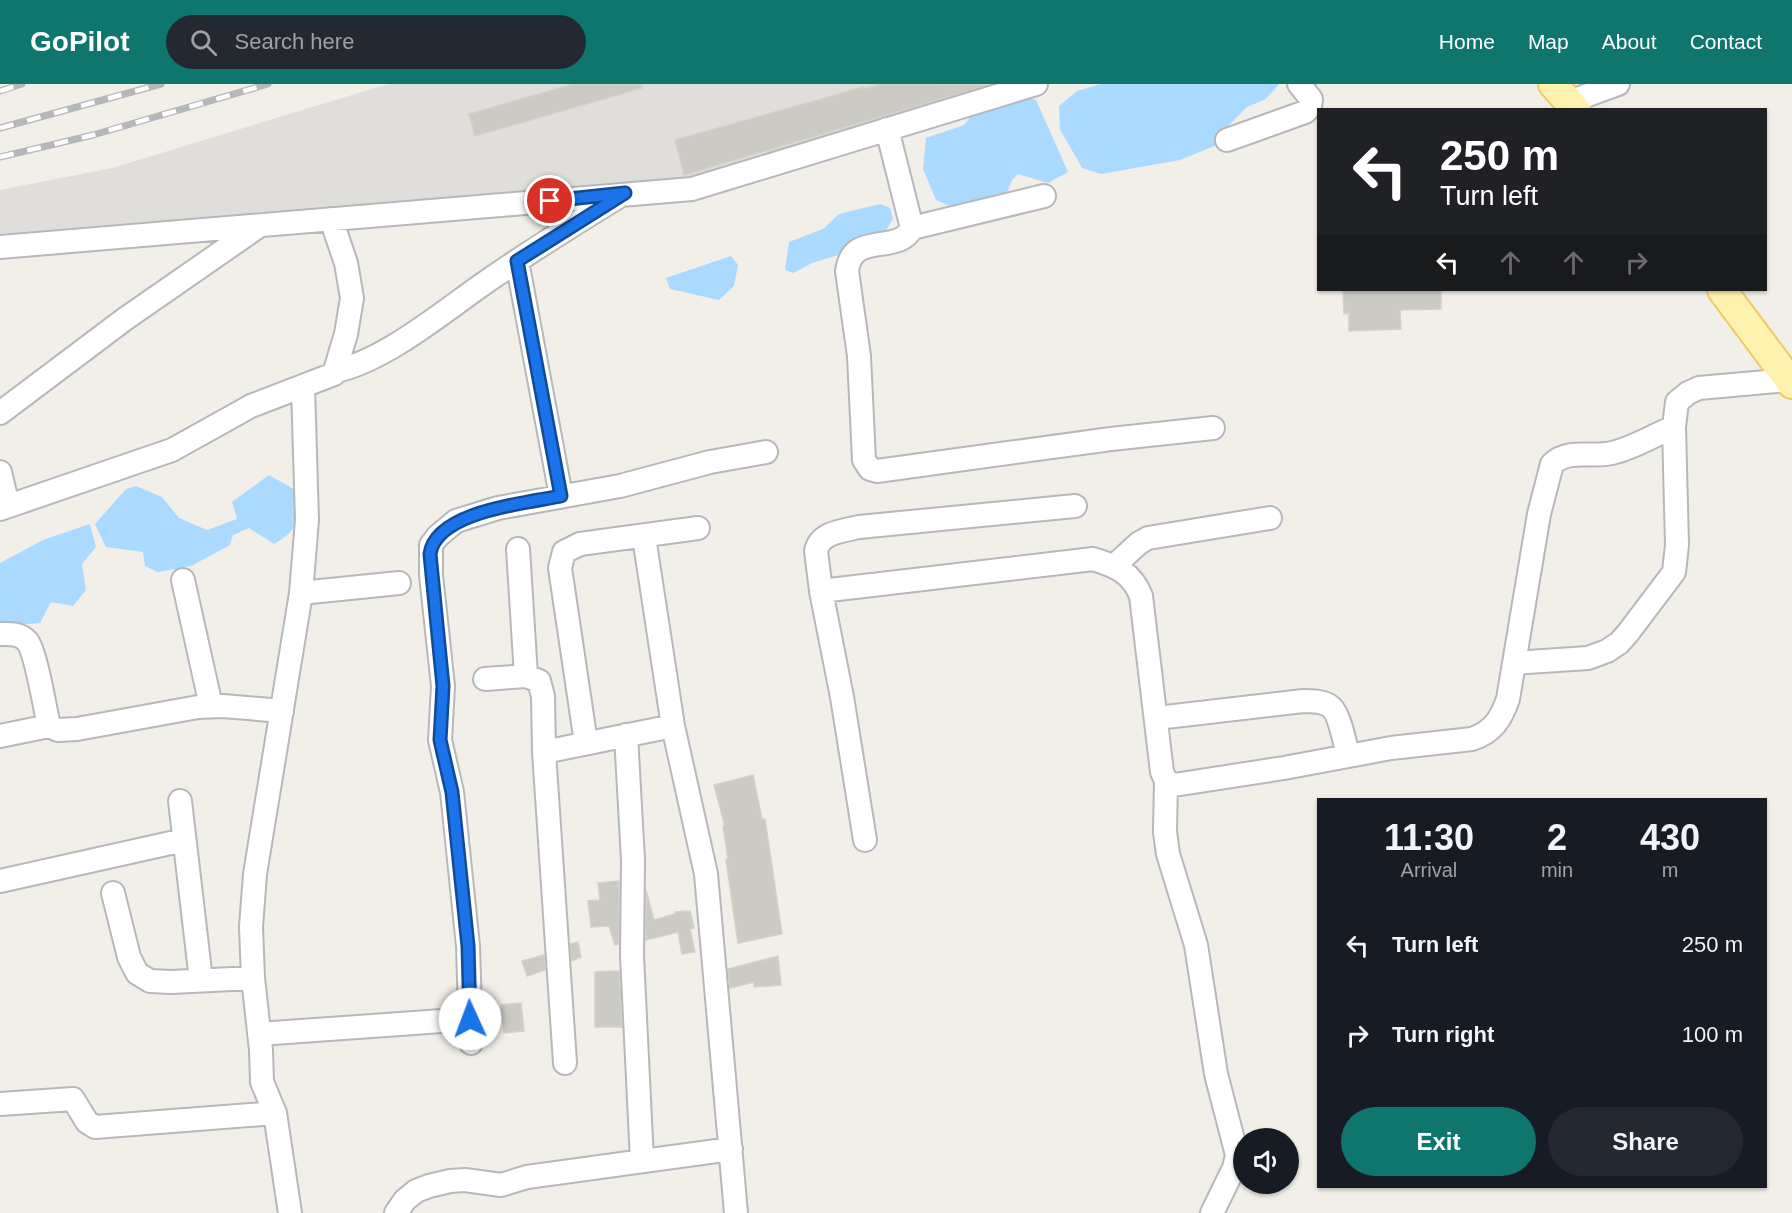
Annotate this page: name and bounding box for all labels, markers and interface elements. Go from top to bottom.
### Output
search box [166,15,586,69]
text: GoPilot [30,26,130,57]
icon: search [187,26,220,59]
text: Search here [235,29,354,54]
text: Home [1439,30,1495,53]
text: Map [1528,30,1569,53]
text: About [1602,30,1657,53]
text: Contact [1690,30,1762,53]
icon: left [1341,132,1419,210]
text: 250 m [1440,132,1559,179]
pin [524,175,575,226]
text: Turn left [1440,181,1538,211]
icon: arrive [533,184,566,217]
icon: left [1431,246,1464,279]
icon: ahead [1494,246,1527,279]
icon: ahead [1557,246,1590,279]
icon: right [1620,246,1653,279]
text: 11:30 [1384,817,1474,858]
text: 2 [1547,817,1567,858]
text: 430 [1640,817,1700,858]
text: Arrival [1401,859,1457,881]
text: min [1541,859,1573,881]
text: m [1662,859,1678,881]
icon: left [1341,929,1374,962]
text: Turn left [1392,932,1478,957]
text: 250 m [1682,932,1743,957]
position arrow [438,987,502,1051]
icon: right [1341,1019,1374,1052]
text: Turn right [1392,1022,1494,1047]
text: 100 m [1682,1022,1743,1047]
button: Exit [1341,1107,1536,1176]
button: Share [1548,1107,1743,1176]
map controls [1233,1128,1299,1194]
button: sound [1233,1128,1299,1194]

